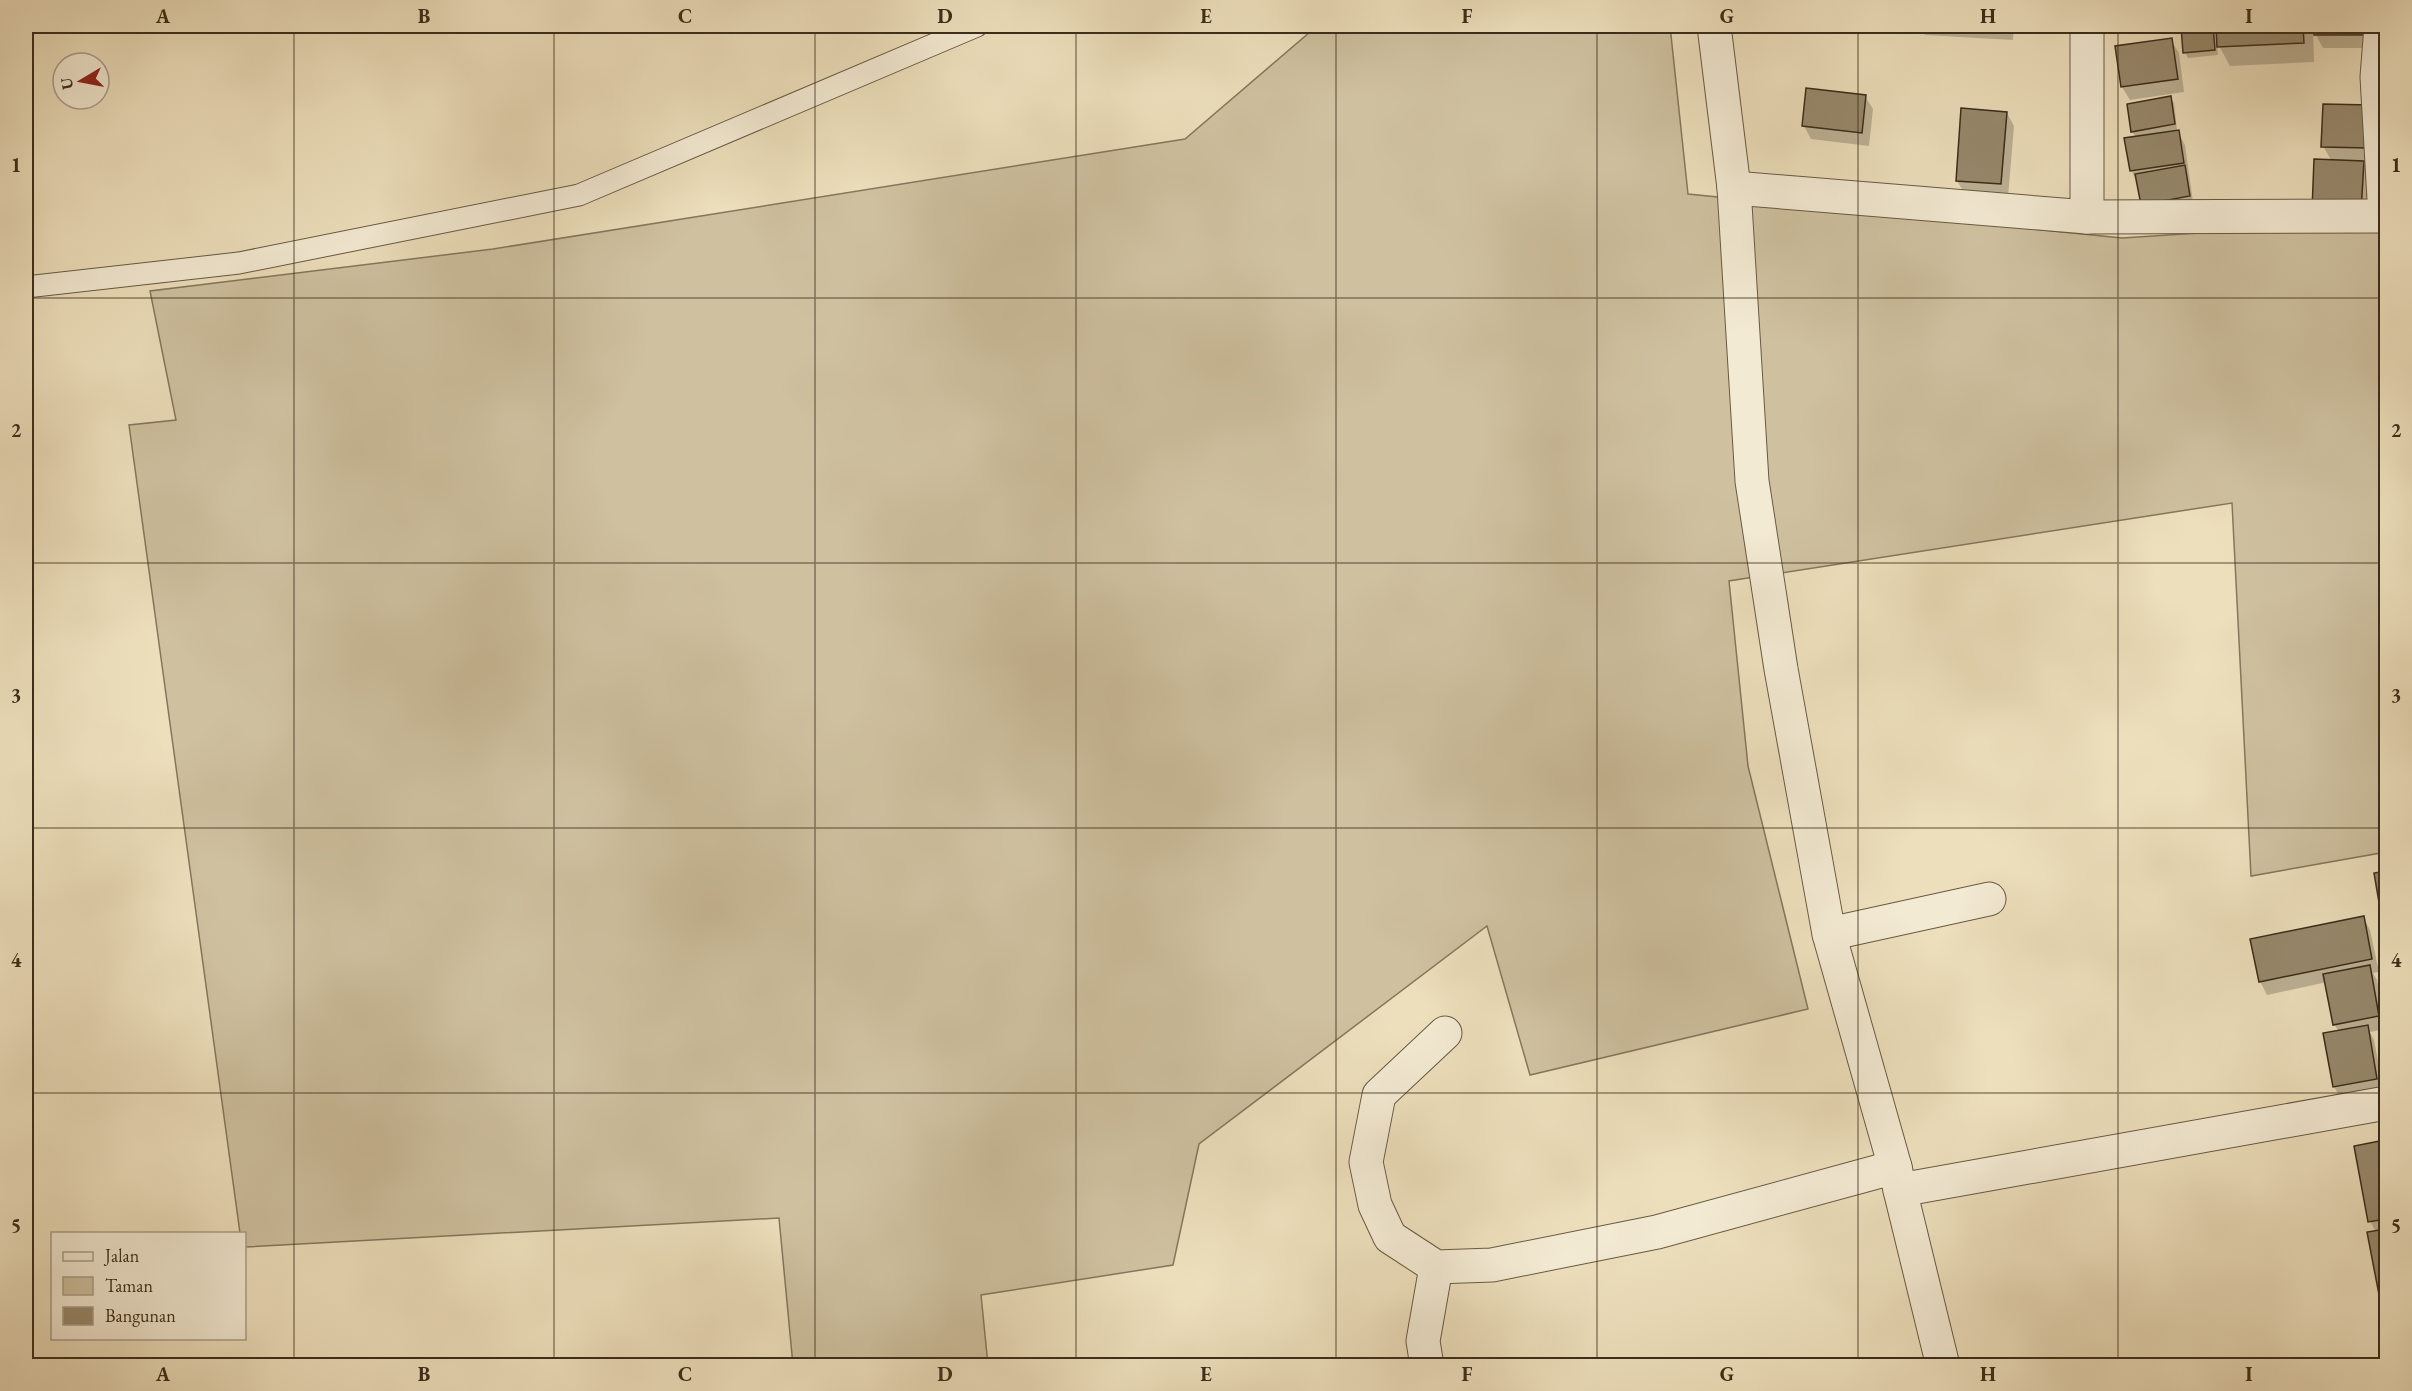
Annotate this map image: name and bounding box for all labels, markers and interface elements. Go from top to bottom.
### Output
text: A [155,3,171,29]
text: B [418,3,430,29]
text: C [678,3,692,29]
text: D [937,3,953,29]
text: E [1200,3,1212,29]
text: F [1462,3,1473,29]
text: G [1720,3,1734,29]
text: H [1980,3,1996,29]
text: I [2245,3,2253,29]
north arrow [51,51,111,111]
text: U [55,76,78,91]
text: 1 [11,152,21,178]
text: 1 [2391,152,2401,178]
text: 2 [11,417,22,443]
text: 2 [2391,417,2402,443]
text: 3 [11,682,21,708]
text: 3 [2391,682,2401,708]
text: 4 [11,947,22,973]
text: 4 [2391,947,2402,973]
text: 5 [11,1212,21,1238]
text: 5 [2391,1212,2401,1238]
legend [51,1232,246,1340]
text: Jalan [103,1244,140,1267]
text: Taman [105,1274,154,1297]
text: Bangunan [105,1304,176,1327]
text: A [155,1361,171,1387]
text: B [418,1361,430,1387]
text: C [678,1361,692,1387]
text: D [937,1361,953,1387]
text: E [1200,1361,1212,1387]
text: F [1462,1361,1473,1387]
text: G [1720,1361,1734,1387]
text: H [1980,1361,1996,1387]
text: I [2245,1361,2253,1387]

